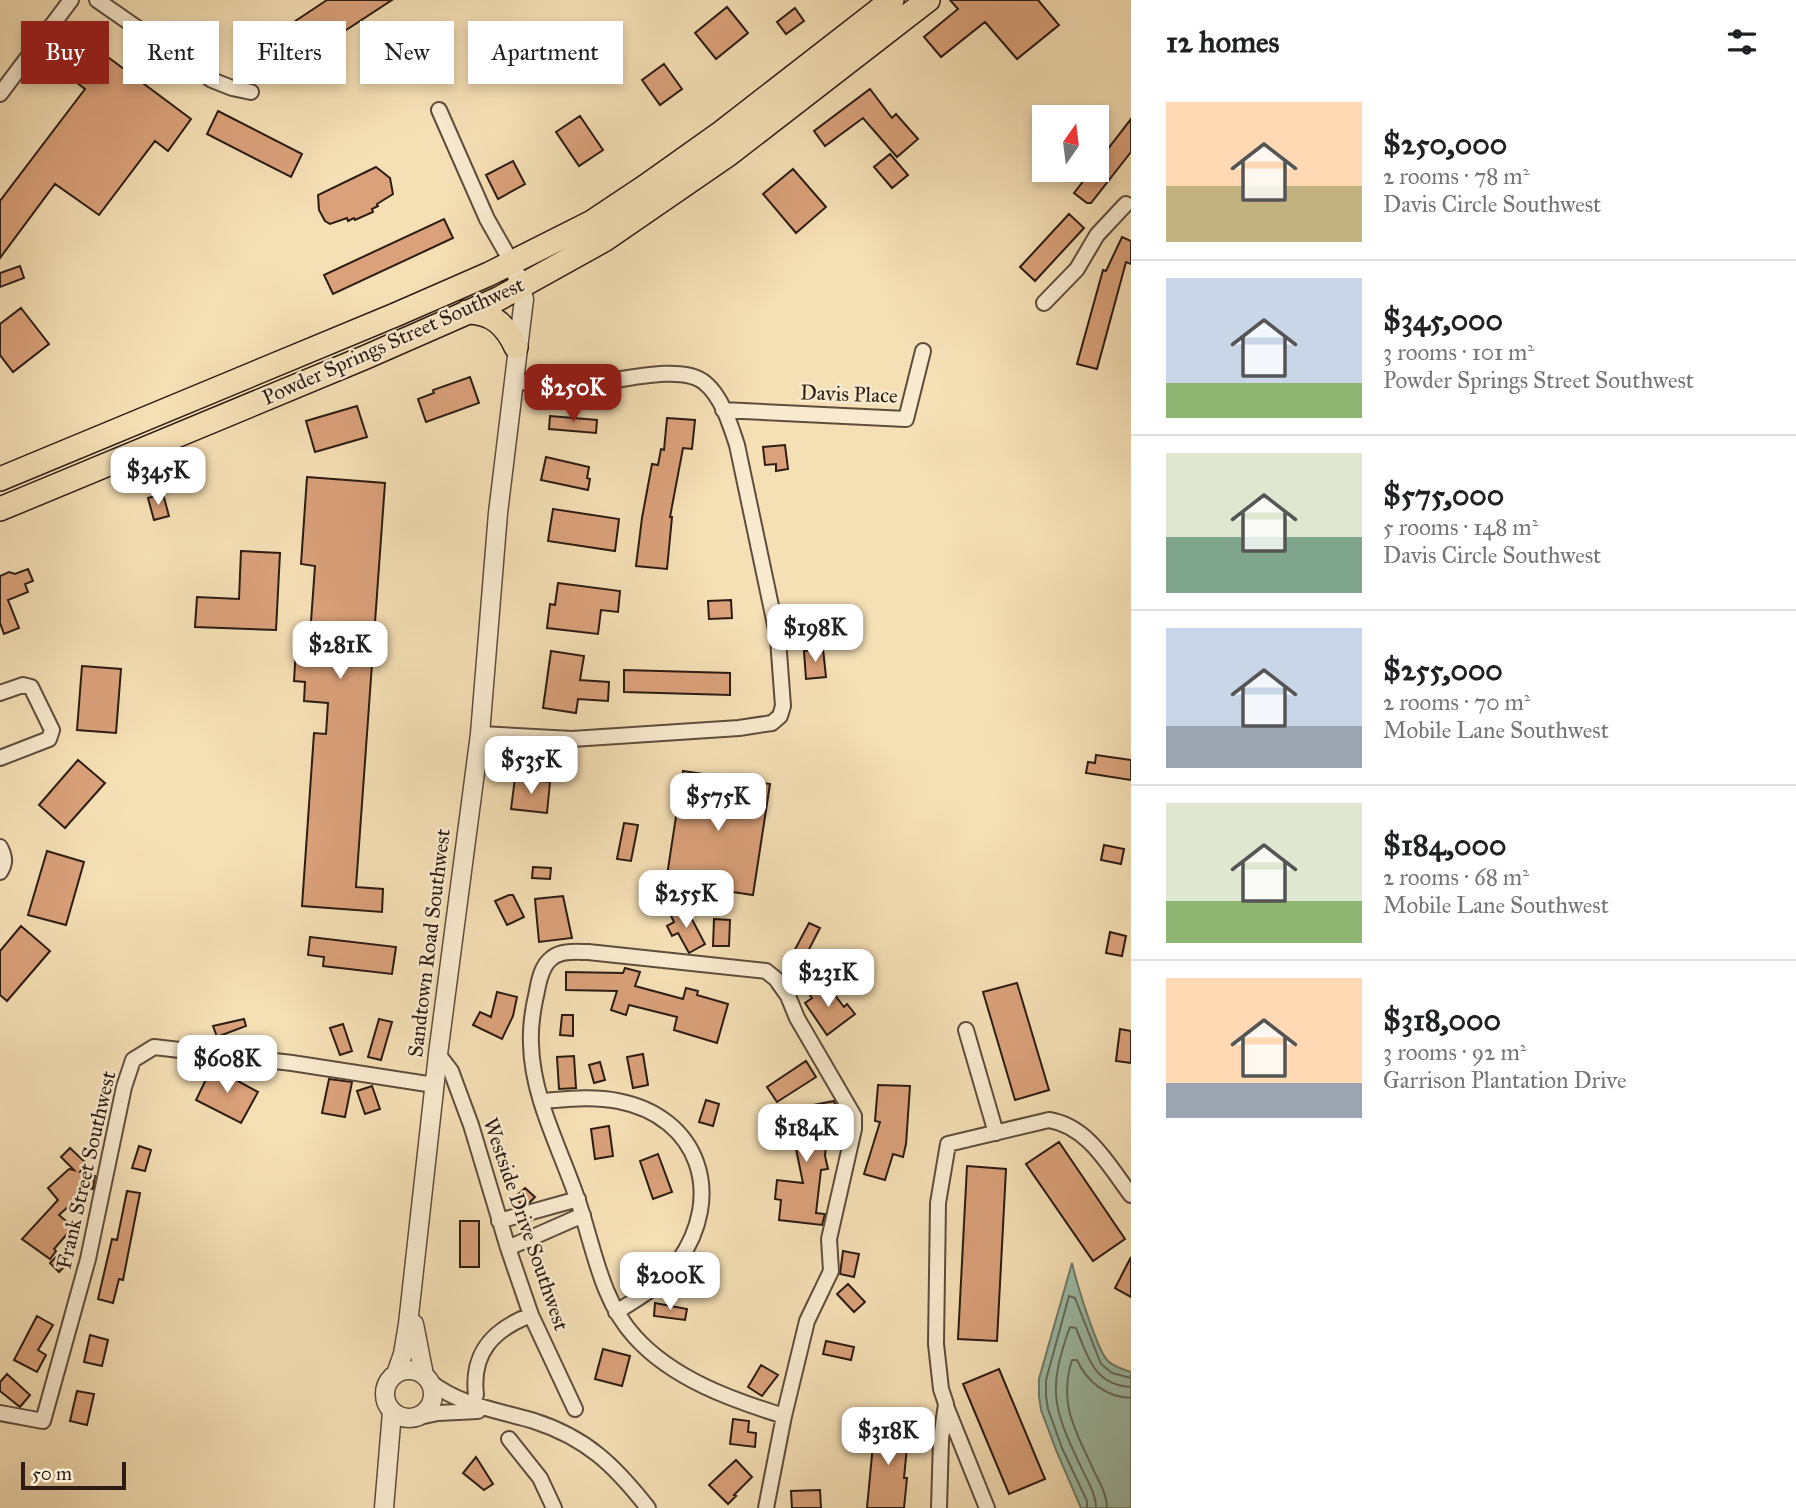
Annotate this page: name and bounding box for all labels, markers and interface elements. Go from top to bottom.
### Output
chip: Buy [21,21,109,84]
chip: Rent [123,21,219,84]
chip: Filters [233,21,346,84]
chip: New [360,21,454,84]
chip: Apartment [468,21,623,84]
icon: filters [1723,23,1761,61]
text: 12 homes [1166,24,1279,60]
north arrow [1032,105,1110,182]
map controls [1032,105,1109,182]
text: $250,000 [1383,126,1507,162]
icon: home [1222,130,1306,214]
text: 2 rooms · 78 m² [1383,162,1529,190]
text: Davis Circle Southwest [1383,190,1601,218]
street label: Powder Springs Street Southwest [258,271,529,411]
text: $345,000 [1383,302,1503,338]
icon: home [1222,306,1306,390]
text: 3 rooms · 101 m² [1383,338,1534,366]
pin: $250K [524,364,622,424]
text: Powder Springs Street Southwest [1383,366,1694,394]
text: $250K [540,373,606,401]
street label: Davis Place [800,379,898,409]
pin: $345K [109,448,207,507]
text: $345K [127,456,189,484]
text: $575,000 [1383,477,1504,513]
icon: home [1222,481,1306,565]
text: 5 rooms · 148 m² [1383,513,1538,541]
text: Davis Circle Southwest [1383,541,1601,569]
pin: $198K [766,604,864,664]
text: $198K [783,613,847,641]
pin: $281K [291,622,389,681]
text: $281K [309,630,371,658]
text: $255,000 [1383,652,1503,688]
icon: home [1222,656,1306,740]
text: 2 rooms · 70 m² [1383,688,1531,716]
text: Mobile Lane Southwest [1383,716,1609,744]
pin: $535K [482,736,580,796]
text: $535K [501,745,561,773]
pin: $575K [669,774,767,833]
text: $575K [686,782,750,810]
street label: Sandtown Road Southwest [402,827,456,1059]
text: $184,000 [1383,827,1506,863]
icon: home [1222,831,1306,915]
text: 2 rooms · 68 m² [1383,863,1529,891]
pin: $255K [637,870,735,930]
text: $255K [655,879,717,907]
text: Mobile Lane Southwest [1383,891,1609,919]
pin: $231K [779,950,877,1009]
text: $231K [798,958,858,986]
text: $318,000 [1383,1002,1501,1038]
icon: home [1222,1006,1306,1090]
pin: $608K [178,1036,276,1095]
text: 3 rooms · 92 m² [1383,1038,1526,1066]
text: $608K [193,1044,261,1072]
text: Garrison Plantation Drive [1383,1066,1627,1094]
street label: Frank Street Southwest [51,1068,122,1272]
pin: $184K [757,1104,855,1164]
text: $184K [774,1113,838,1141]
street label: Westside Drive Southwest [477,1114,575,1334]
pin: $200K [621,1252,719,1312]
text: $200K [636,1261,704,1289]
pin: $318K [839,1408,937,1467]
text: $318K [858,1416,918,1444]
scale bar [21,1459,126,1491]
text: 50 m [32,1462,72,1485]

